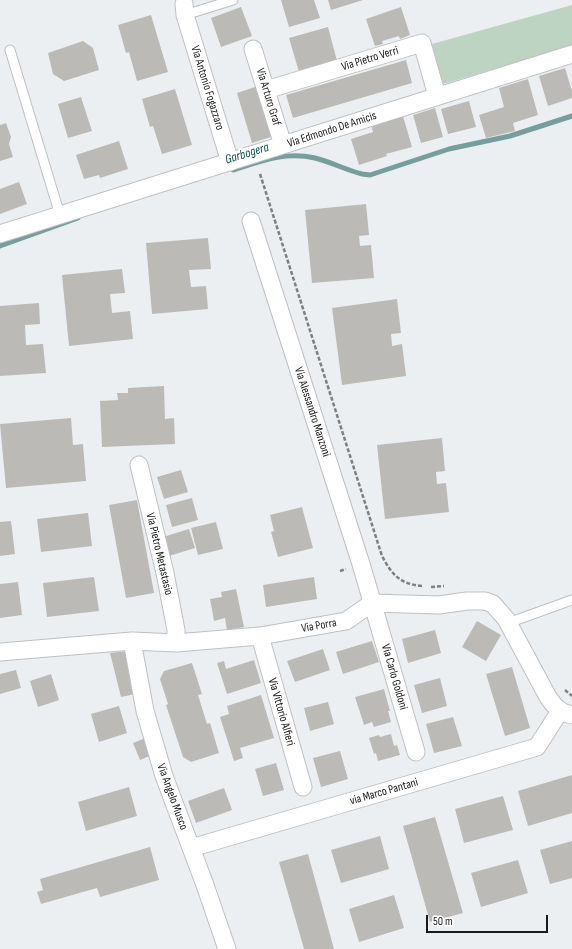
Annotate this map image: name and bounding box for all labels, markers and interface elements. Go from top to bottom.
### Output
street label: Via Pietro Verri [340,43,400,75]
street label: Via Antonio Fogazzaro [187,44,227,132]
street label: Via Arturo Graf [252,67,284,127]
street label: Via Edmondo De Amicis [286,109,378,151]
water label: Garbogera [223,140,271,168]
street label: Via Alessandro Manzoni [291,365,333,459]
street label: Via Pietro Metastasio [143,511,175,597]
street label: Via Porra [300,616,338,636]
street label: Via Carlo Goldoni [378,643,410,711]
street label: Via Vittorio Alfieri [264,676,298,748]
street label: Via Angelo Musco [153,762,191,832]
street label: via Marco Pantani [348,775,420,809]
scale bar [428,907,550,933]
text: 50 m [433,914,453,929]

